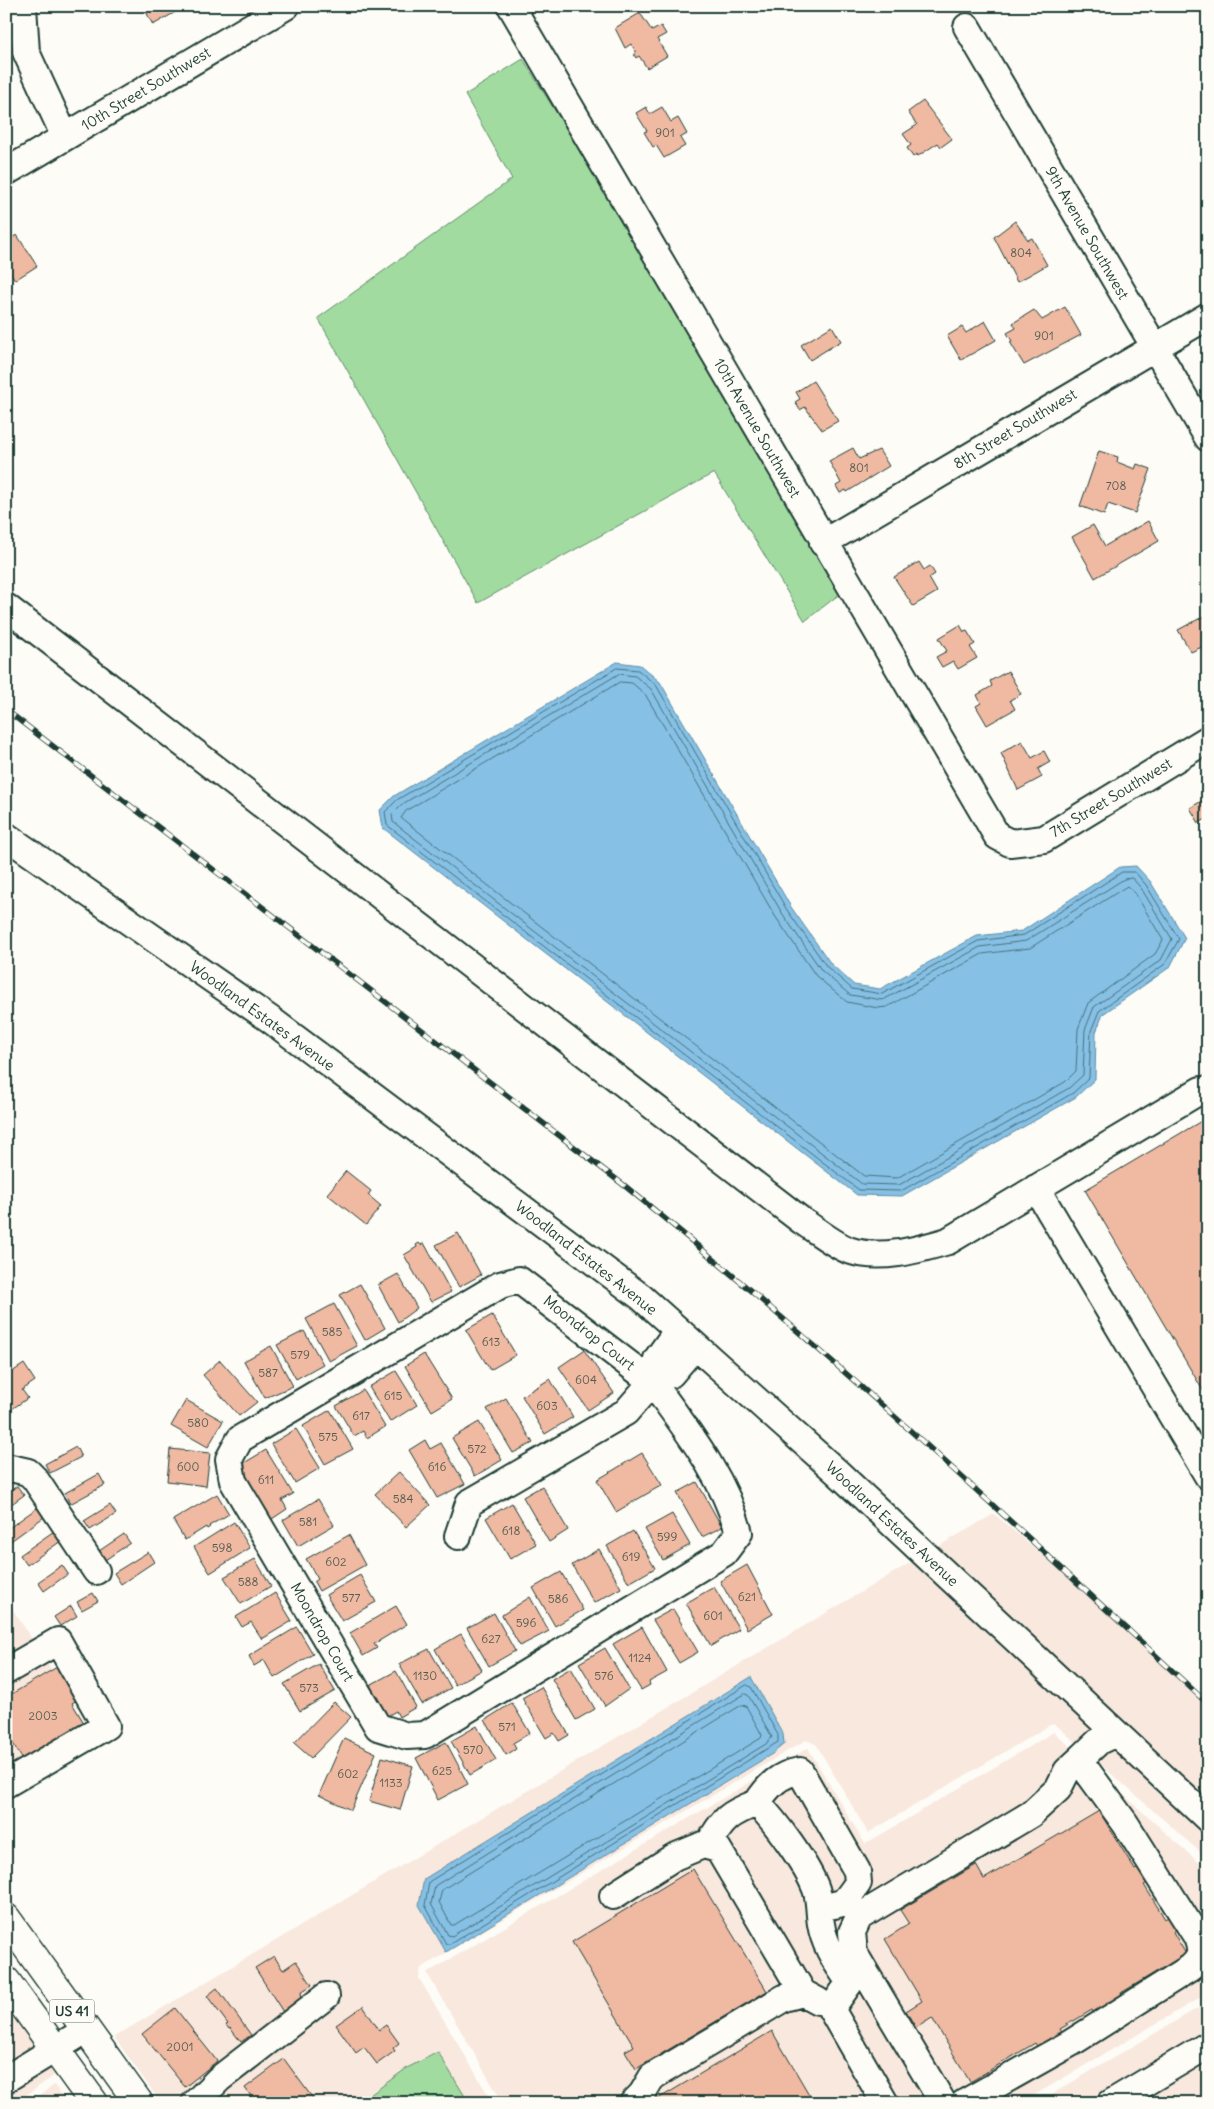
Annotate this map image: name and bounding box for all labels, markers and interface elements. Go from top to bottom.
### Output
street label: 10th Street Southwest [78,42,214,135]
house number: 901 [655,125,675,140]
street label: 9th Avenue Southwest [1042,163,1133,303]
house number: 804 [1010,245,1032,260]
house number: 901 [1034,328,1054,343]
street label: 10th Avenue Southwest [710,355,805,501]
street label: 8th Street Southwest [950,384,1080,473]
house number: 801 [849,460,869,475]
house number: 708 [1106,478,1126,493]
street label: 7th Street Southwest [1046,754,1175,842]
street label: Woodland Estates Avenue [186,957,339,1075]
street label: Woodland Estates Avenue [512,1196,661,1319]
street label: Moondrop Court [540,1291,639,1374]
house number: 585 [322,1324,342,1339]
house number: 613 [482,1334,500,1349]
house number: 579 [290,1347,310,1362]
house number: 587 [258,1365,278,1380]
house number: 604 [575,1372,597,1387]
house number: 615 [384,1388,402,1403]
house number: 603 [536,1398,558,1413]
house number: 617 [352,1408,370,1423]
house number: 580 [187,1415,209,1430]
house number: 575 [318,1429,338,1444]
house number: 572 [467,1441,487,1456]
street label: Woodland Estates Avenue [822,1457,963,1590]
house number: 600 [177,1459,199,1474]
house number: 616 [428,1459,446,1474]
house number: 611 [258,1472,274,1487]
house number: 584 [393,1491,413,1506]
house number: 581 [299,1514,317,1529]
house number: 618 [502,1523,520,1538]
house number: 599 [657,1529,677,1544]
house number: 598 [212,1540,232,1555]
house number: 619 [622,1549,640,1564]
house number: 602 [325,1554,347,1569]
house number: 588 [238,1574,258,1589]
street label: Moondrop Court [286,1579,358,1685]
house number: 621 [738,1589,756,1604]
house number: 577 [342,1590,360,1605]
house number: 586 [548,1591,568,1606]
house number: 601 [703,1608,723,1623]
house number: 596 [516,1615,536,1630]
house number: 627 [481,1631,501,1646]
house number: 1124 [629,1650,651,1665]
house number: 1130 [413,1668,437,1683]
house number: 576 [594,1668,614,1683]
house number: 573 [299,1680,319,1695]
house number: 2003 [28,1708,58,1723]
house number: 571 [498,1719,516,1734]
house number: 570 [463,1742,483,1757]
house number: 625 [432,1763,452,1778]
house number: 602 [337,1766,359,1781]
house number: 1133 [379,1775,403,1790]
road number: US 41 [50,2000,94,2022]
house number: 2001 [166,2039,194,2054]

